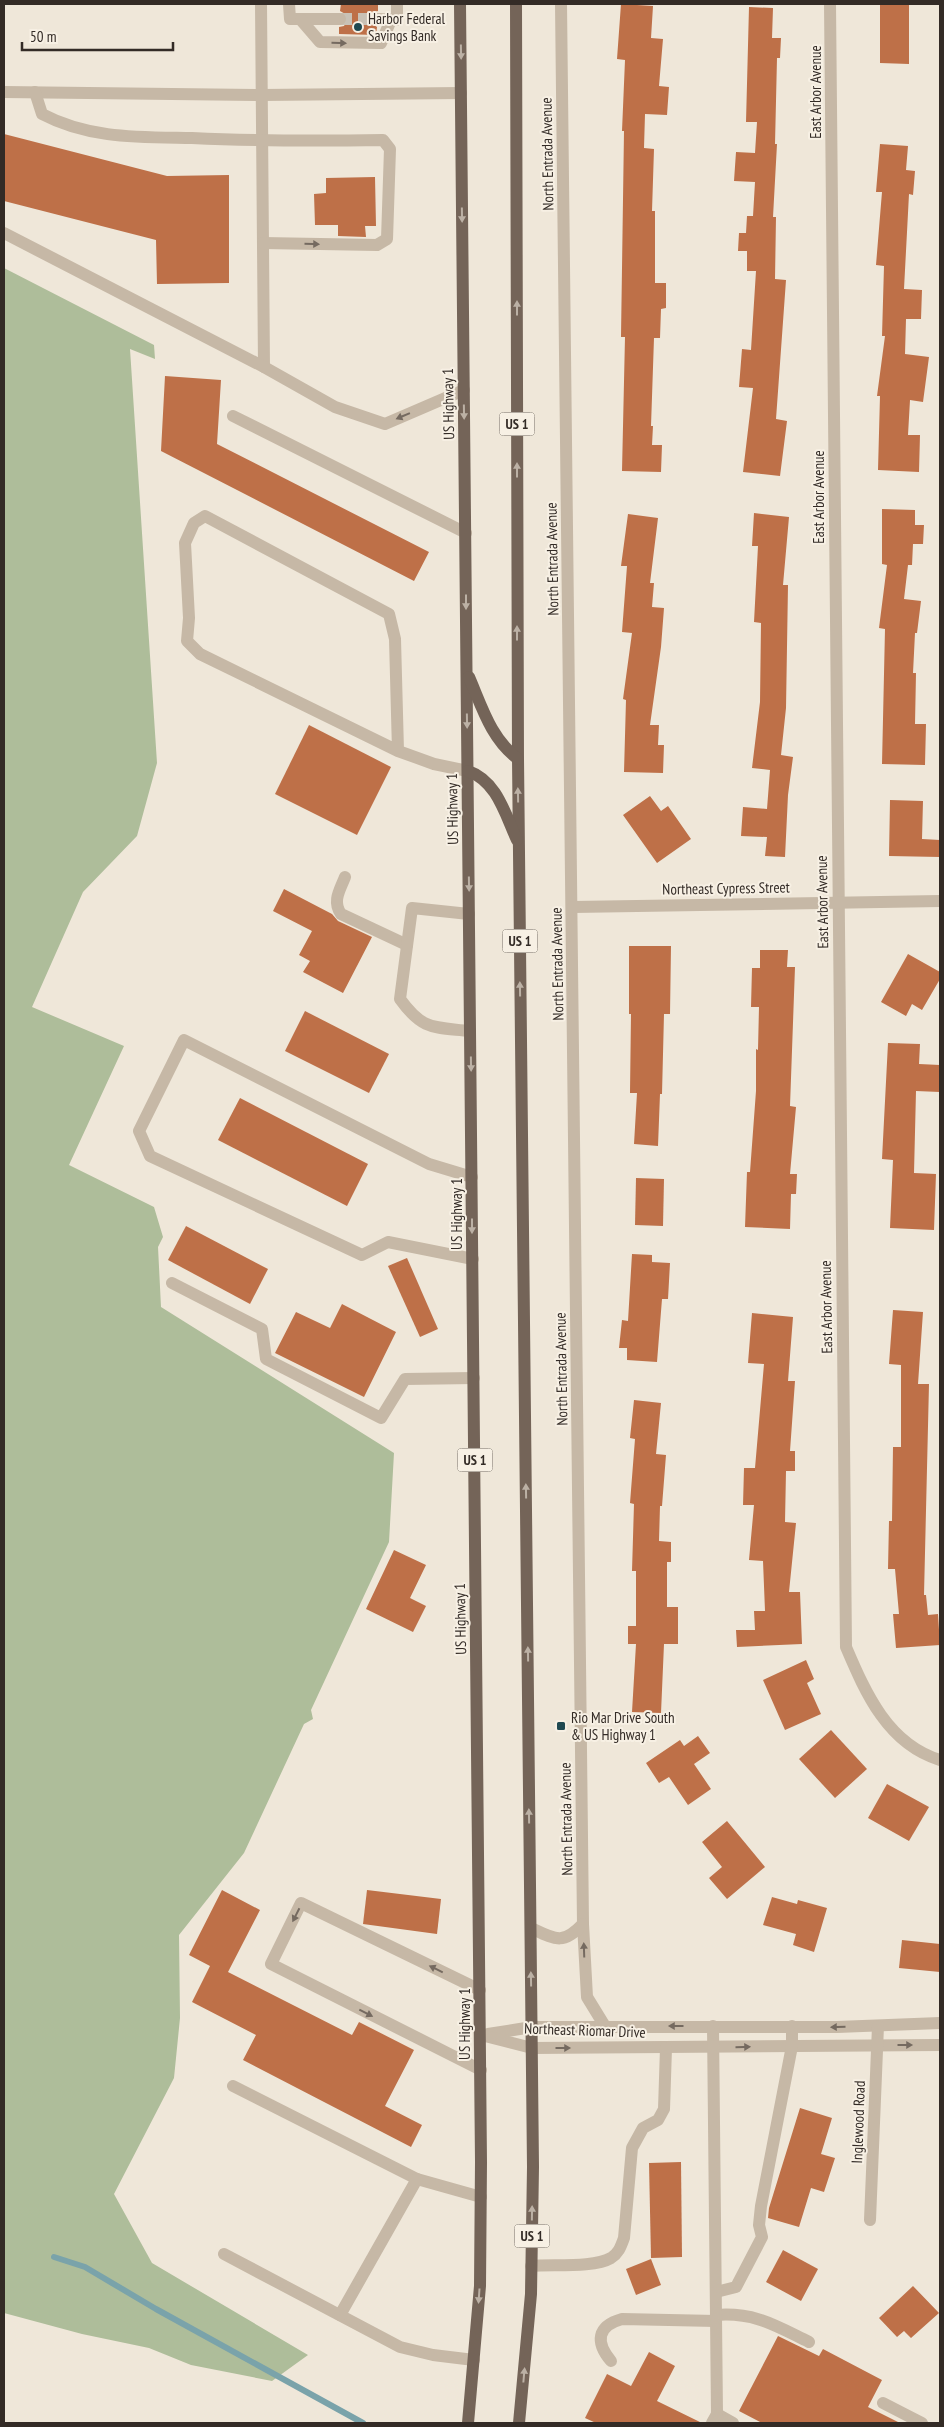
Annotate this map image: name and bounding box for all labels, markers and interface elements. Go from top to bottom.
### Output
place label: Harbor Federal Savings Bank [368,9,446,45]
scale bar [22,20,174,52]
marker: Harbor Federal Savings Bank [352,21,364,33]
text: 50 m [30,27,56,46]
one-way arrow [331,39,347,47]
one-way arrow [457,45,465,61]
street label: East Arbor Avenue [806,45,825,139]
street label: North Entrada Avenue [537,97,557,211]
one-way arrow [458,207,466,223]
one-way arrow [304,240,320,248]
one-way arrow [513,300,521,316]
street label: US Highway 1 [438,368,458,440]
one-way arrow [460,405,468,421]
one-way arrow [395,412,410,420]
road number: US 1 [500,412,534,436]
street label: East Arbor Avenue [809,450,828,544]
one-way arrow [513,462,521,478]
street label: North Entrada Avenue [542,502,562,616]
one-way arrow [462,595,470,611]
one-way arrow [513,625,521,641]
one-way arrow [463,713,471,729]
street label: US Highway 1 [442,773,462,845]
one-way arrow [514,787,522,803]
street label: East Arbor Avenue [812,855,832,949]
one-way arrow [465,876,473,892]
street label: Northeast Cypress Street [662,877,790,899]
street label: North Entrada Avenue [547,907,567,1021]
road number: US 1 [502,929,538,952]
one-way arrow [516,981,524,997]
one-way arrow [467,1056,475,1072]
street label: US Highway 1 [447,1178,466,1250]
one-way arrow [469,1218,477,1234]
street label: East Arbor Avenue [816,1260,836,1354]
street label: North Entrada Avenue [551,1312,571,1426]
road number: US 1 [458,1448,492,1472]
one-way arrow [522,1483,530,1499]
street label: US Highway 1 [450,1583,470,1655]
one-way arrow [523,1645,531,1661]
place label: Rio Mar Drive South & US Highway 1 [571,1708,675,1744]
marker: Rio Mar Drive South & US Highway 1 [555,1720,567,1732]
street label: North Entrada Avenue [556,1762,576,1876]
one-way arrow [525,1808,533,1824]
one-way arrow [291,1908,299,1922]
one-way arrow [580,1942,588,1958]
one-way arrow [429,1964,443,1972]
one-way arrow [527,1970,535,1986]
street label: US Highway 1 [455,1988,474,2060]
one-way arrow [359,2009,374,2017]
street label: Northeast Riomar Drive [524,2018,646,2042]
one-way arrow [667,2022,683,2030]
one-way arrow [830,2023,846,2031]
one-way arrow [898,2041,914,2049]
one-way arrow [735,2043,751,2051]
one-way arrow [555,2044,571,2052]
street label: Inglewood Road [847,2080,869,2164]
one-way arrow [528,2204,536,2220]
road number: US 1 [514,2224,550,2248]
one-way arrow [474,2289,482,2305]
one-way arrow [520,2366,528,2382]

